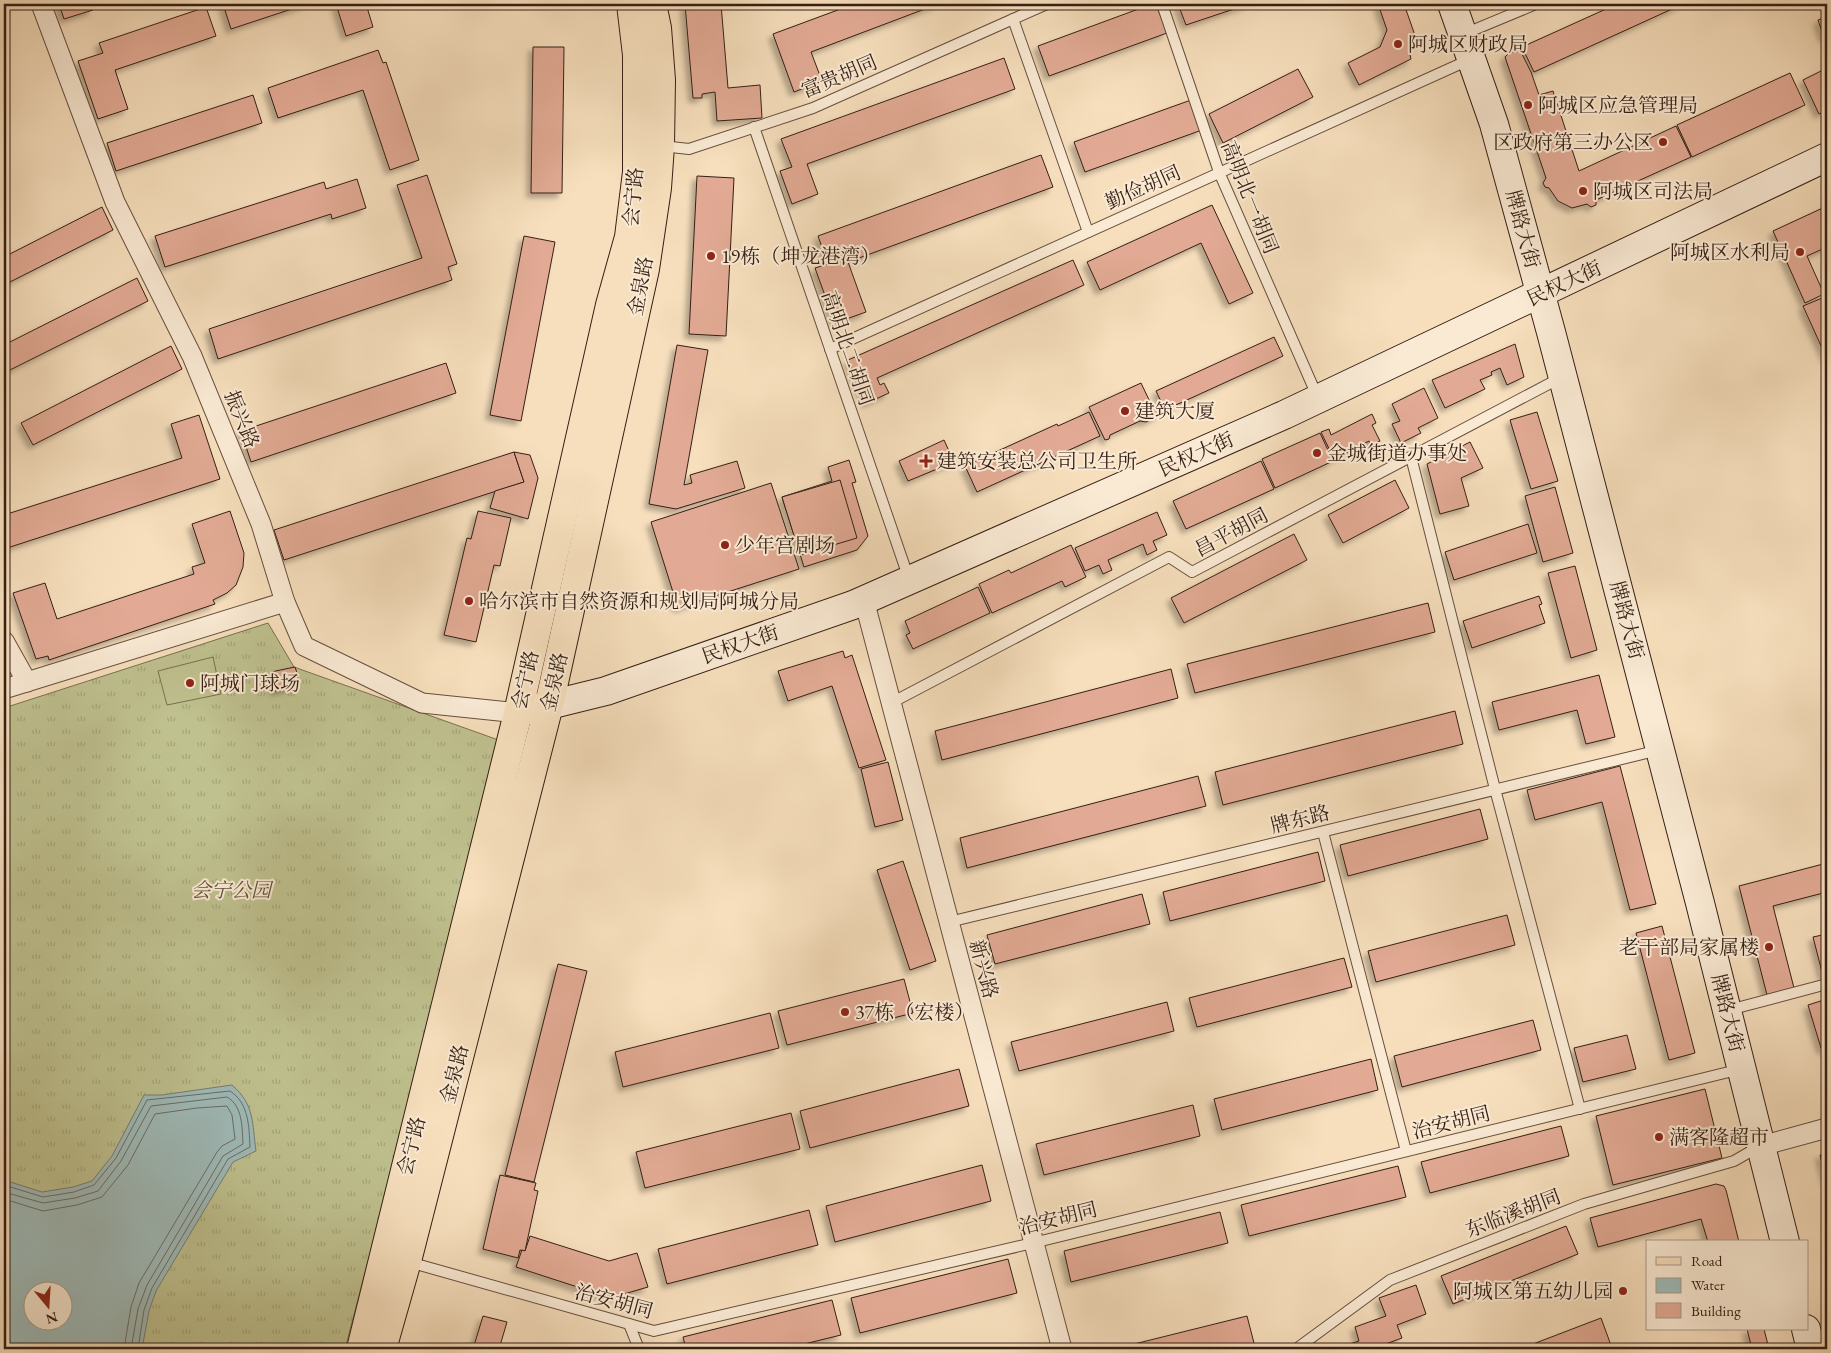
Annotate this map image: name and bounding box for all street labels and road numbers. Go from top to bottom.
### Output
street label: 富贵胡同 [797,48,881,104]
street label: 高明北一胡同 [1215,136,1285,258]
street label: 勤俭胡同 [1101,159,1185,215]
street label: 会宁路 [617,166,649,228]
street label: 牌路大街 [1500,187,1546,271]
street label: 金泉路 [622,254,658,318]
street label: 民权大街 [1522,254,1606,312]
street label: 高明北二胡同 [816,287,880,409]
street label: 振兴路 [219,386,265,452]
street label: 民权大街 [1154,426,1238,482]
street label: 昌平胡同 [1190,502,1272,562]
street label: 牌路大街 [1604,578,1650,662]
street label: 民权大街 [698,619,782,669]
street label: 会宁路 [506,648,544,712]
street label: 金泉路 [535,650,573,714]
street label: 牌东路 [1268,799,1332,839]
street label: 新兴路 [964,937,1004,1001]
street label: 牌路大街 [1706,971,1750,1055]
street label: 金泉路 [434,1042,474,1106]
street label: 治安胡同 [1409,1100,1493,1144]
street label: 会宁路 [391,1114,431,1178]
street label: 东临溪胡同 [1462,1183,1564,1243]
street label: 治安胡同 [1016,1196,1100,1240]
street label: 治安胡同 [572,1278,656,1324]

